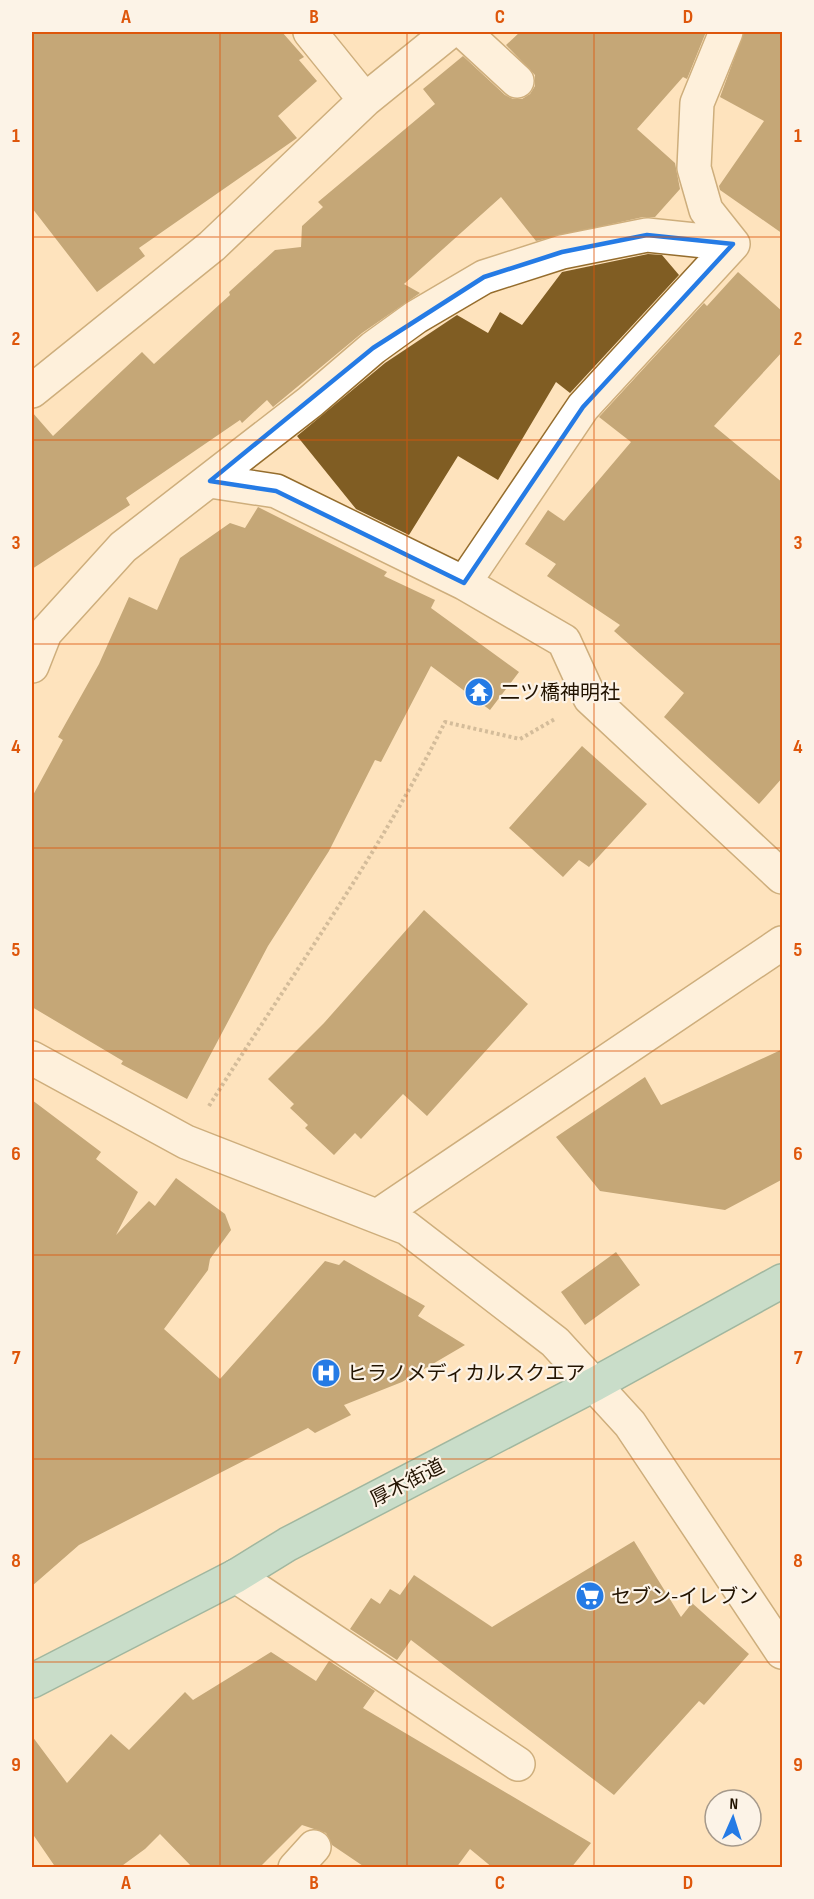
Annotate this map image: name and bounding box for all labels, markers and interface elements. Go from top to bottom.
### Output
text: A [120,5,131,29]
text: B [309,5,319,29]
text: C [495,5,505,29]
text: D [683,5,693,29]
text: 1 [12,124,20,148]
text: 1 [794,124,802,148]
text: 2 [12,327,20,351]
text: 2 [794,327,802,351]
text: 3 [12,531,21,555]
text: 3 [794,531,803,555]
temple icon: 二ツ橋神明社 [463,676,495,708]
place label: 二ツ橋神明社 [500,681,620,705]
text: 4 [11,735,21,759]
text: 4 [793,735,803,759]
text: 5 [12,938,21,962]
text: 5 [794,938,803,962]
text: 6 [11,1142,21,1166]
text: 6 [793,1142,803,1166]
text: 7 [12,1346,21,1370]
text: 7 [794,1346,803,1370]
hospital icon: ヒラノメディカルスクエア [310,1357,342,1389]
place label: ヒラノメディカルスクエア [347,1362,585,1386]
street label: 厚木街道 [366,1454,449,1512]
text: 8 [11,1549,21,1573]
text: 8 [793,1549,803,1573]
supermarket icon: セブン-イレブン [574,1580,606,1612]
place label: セブン-イレブン [611,1585,758,1609]
text: 9 [11,1753,21,1777]
text: 9 [793,1753,803,1777]
north arrow [703,1788,763,1848]
text: N [729,1795,738,1814]
text: A [120,1871,131,1895]
text: B [309,1871,319,1895]
text: C [495,1871,505,1895]
text: D [683,1871,693,1895]

